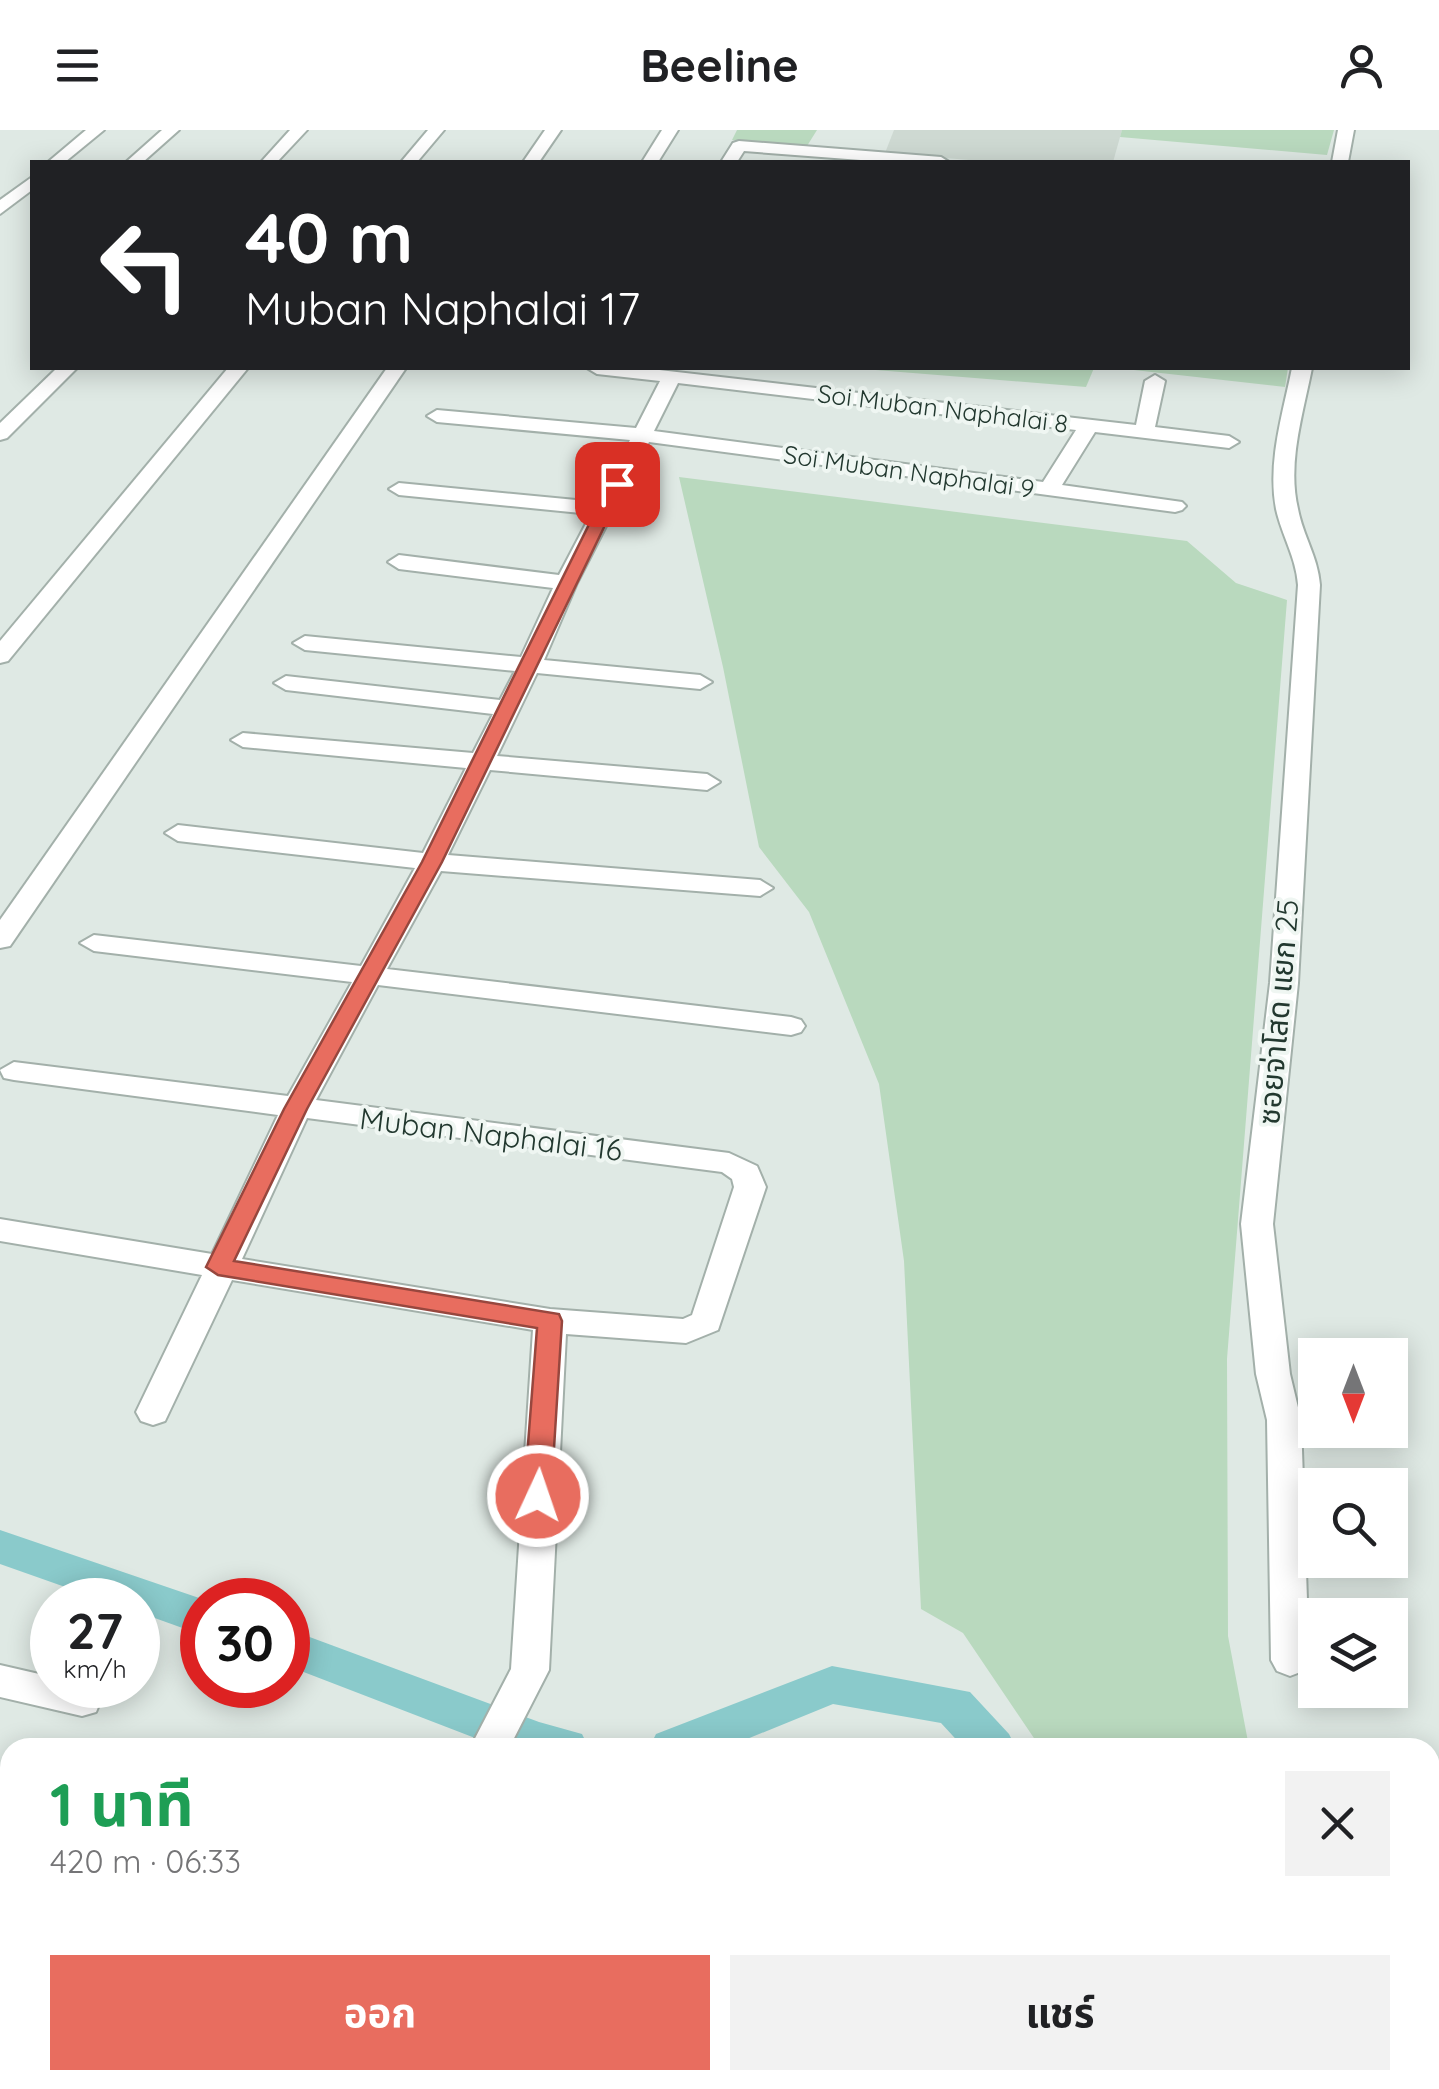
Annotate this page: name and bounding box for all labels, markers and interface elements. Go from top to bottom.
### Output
text: Beeline [640,37,799,93]
icon: menu [50,38,105,93]
icon: person [1334,38,1389,93]
text: 40 m [245,193,413,281]
icon: left [80,200,210,330]
text: Muban Naphalai 17 [245,280,640,336]
street label: Soi Muban Naphalai 8 [816,377,1070,439]
street label: Soi Muban Naphalai 9 [782,438,1036,504]
pin [575,442,660,527]
icon: arrive [590,457,645,512]
street label: ซอยจ่าโสด แยก 25 [1249,898,1307,1126]
street label: Muban Naphalai 16 [358,1099,624,1169]
north arrow [1298,1338,1408,1448]
map controls [1298,1338,1408,1708]
position arrow [486,1444,590,1548]
button: search [1298,1468,1408,1578]
speed limit sign: 30 [180,1578,310,1708]
button: layers [1298,1598,1408,1708]
text: 27 [67,1599,123,1662]
text: km/h [63,1653,127,1684]
text: 1 นาที [50,1766,194,1841]
button: close [1285,1771,1390,1876]
text: 420 m · 06:33 [50,1841,241,1881]
button: ออก [50,1955,710,2070]
button: แชร์ [730,1955,1390,2070]

